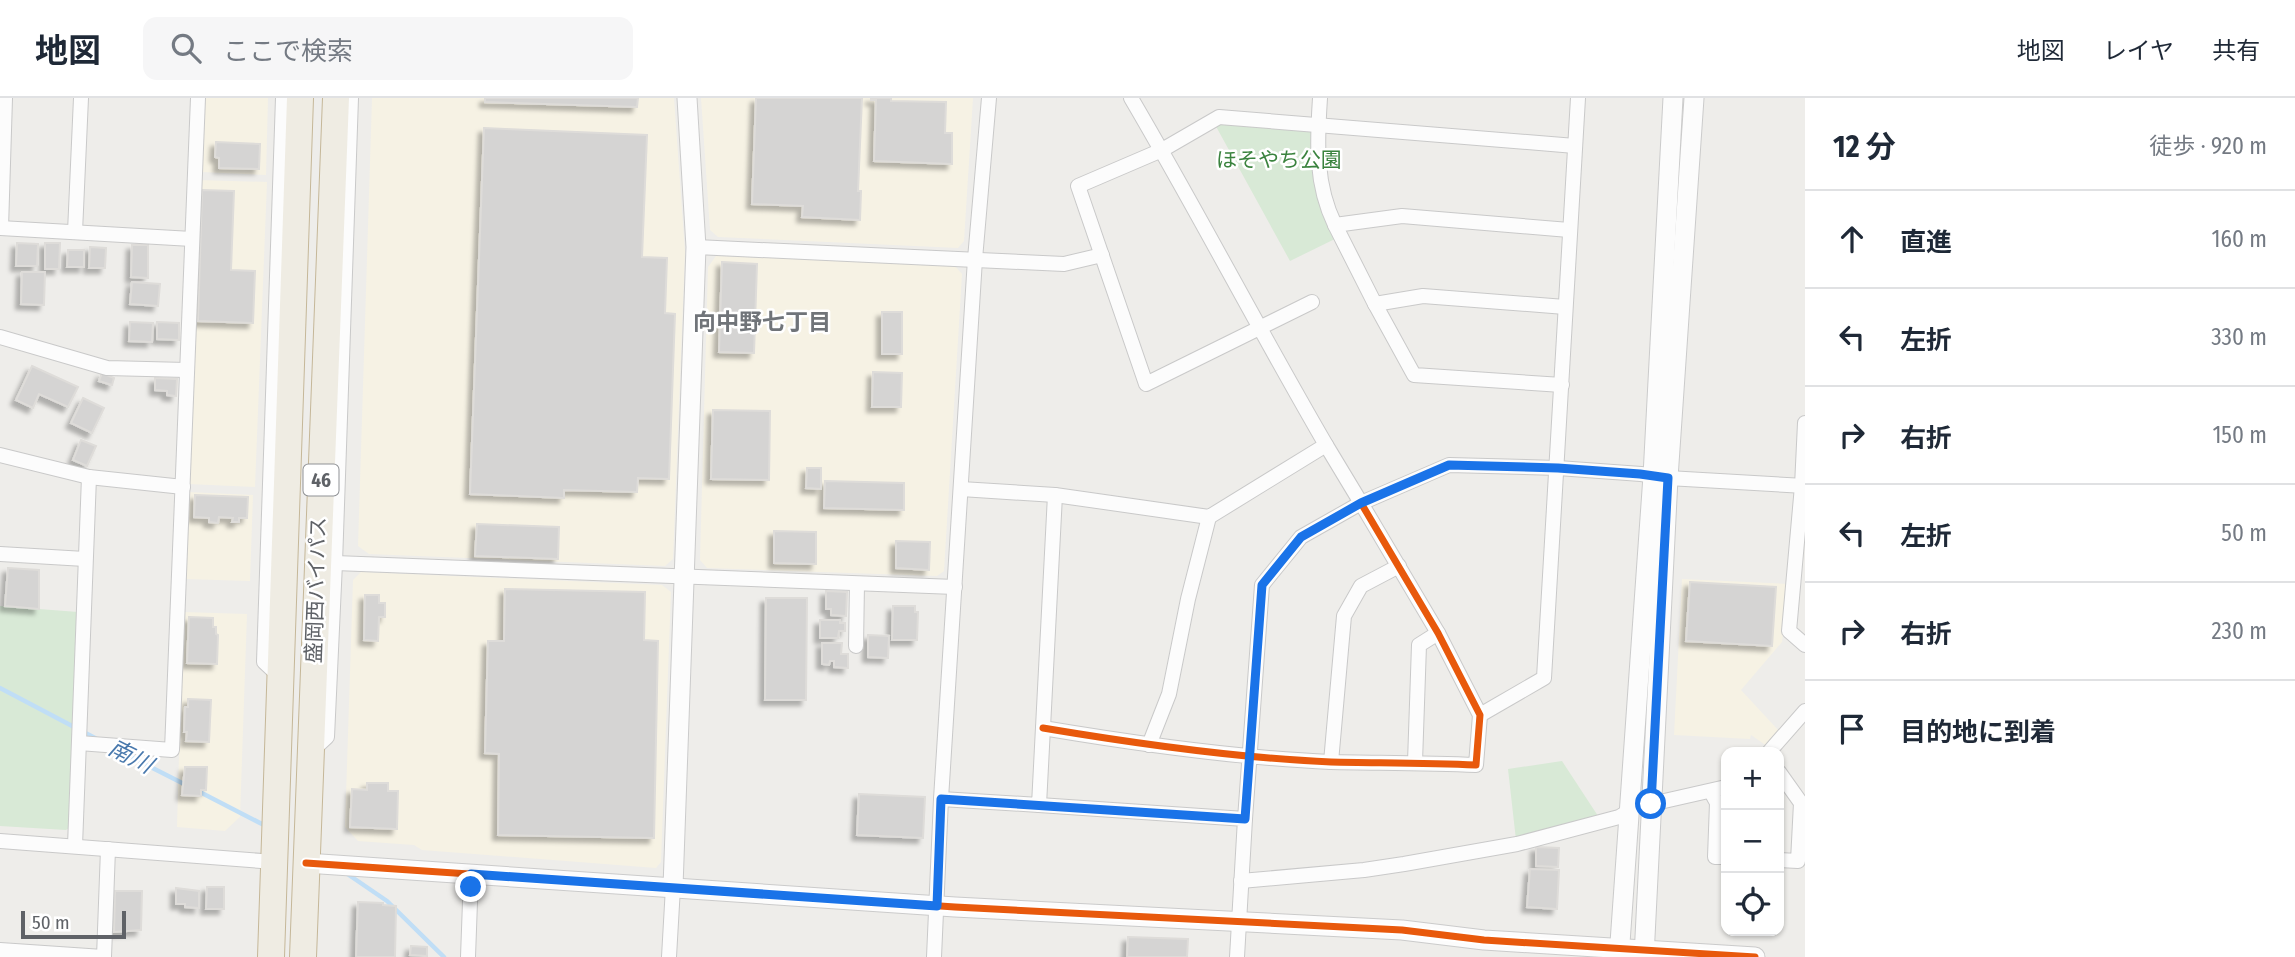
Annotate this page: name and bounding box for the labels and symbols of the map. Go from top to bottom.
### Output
park label: ほそやち公園 [1216,147,1342,173]
district label: 向中野七丁目 [693,308,831,336]
road number: 46 [304,464,338,496]
street label: 盛岡西バイパス [300,516,332,664]
water label: 南川 [104,733,161,780]
route start [1635,788,1666,819]
route end [455,871,486,902]
scale bar [21,908,126,940]

